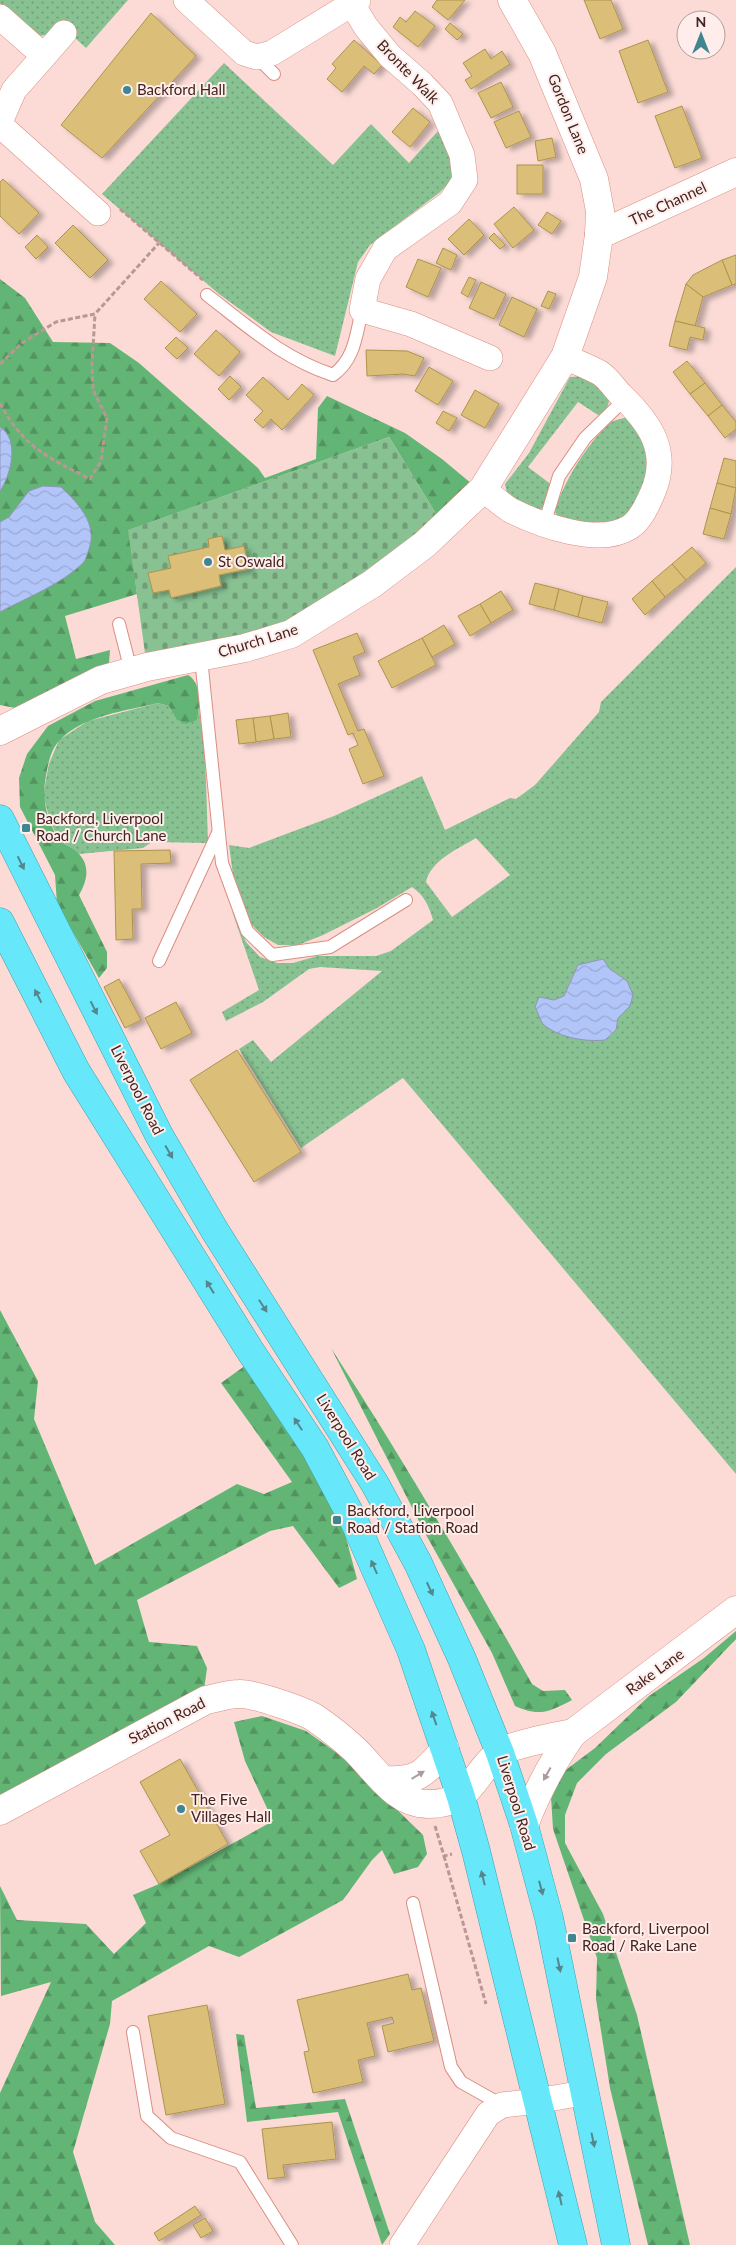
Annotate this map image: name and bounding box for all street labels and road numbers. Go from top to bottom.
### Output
street label: Bronte Walk [374,36,444,107]
street label: Gordon Lane [545,71,593,157]
street label: The Channel [626,177,709,229]
street label: Church Lane [216,619,300,661]
street label: Liverpool Road [108,1042,168,1137]
street label: Liverpool Road [313,1390,381,1483]
street label: Rake Lane [622,1644,687,1698]
street label: Station Road [125,1693,208,1747]
street label: Liverpool Road [494,1753,540,1852]

